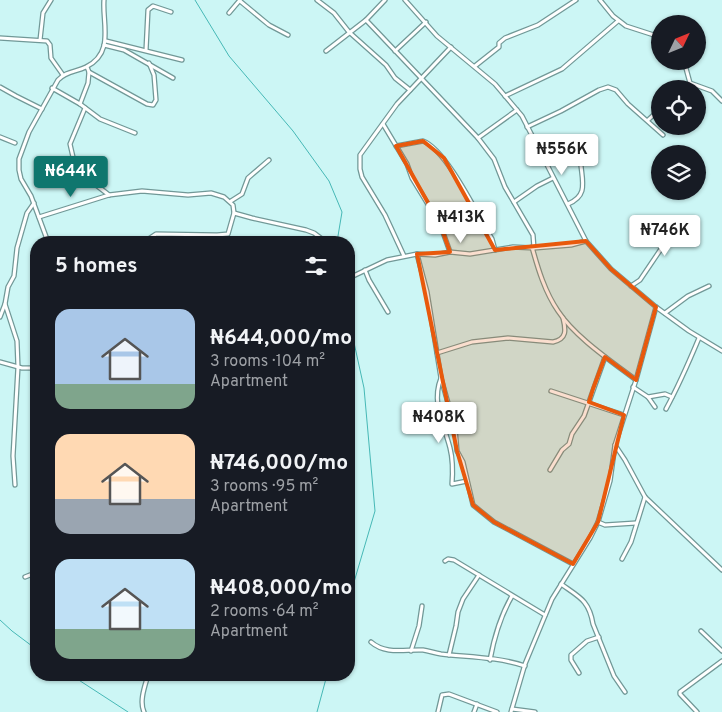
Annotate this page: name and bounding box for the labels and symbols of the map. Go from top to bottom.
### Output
north arrow [651,15,706,70]
pin: ₦556K [527,134,597,176]
pin: ₦644K [36,156,106,198]
pin: ₦413K [426,202,496,244]
pin: ₦746K [630,214,700,257]
pin: ₦408K [404,402,474,444]

